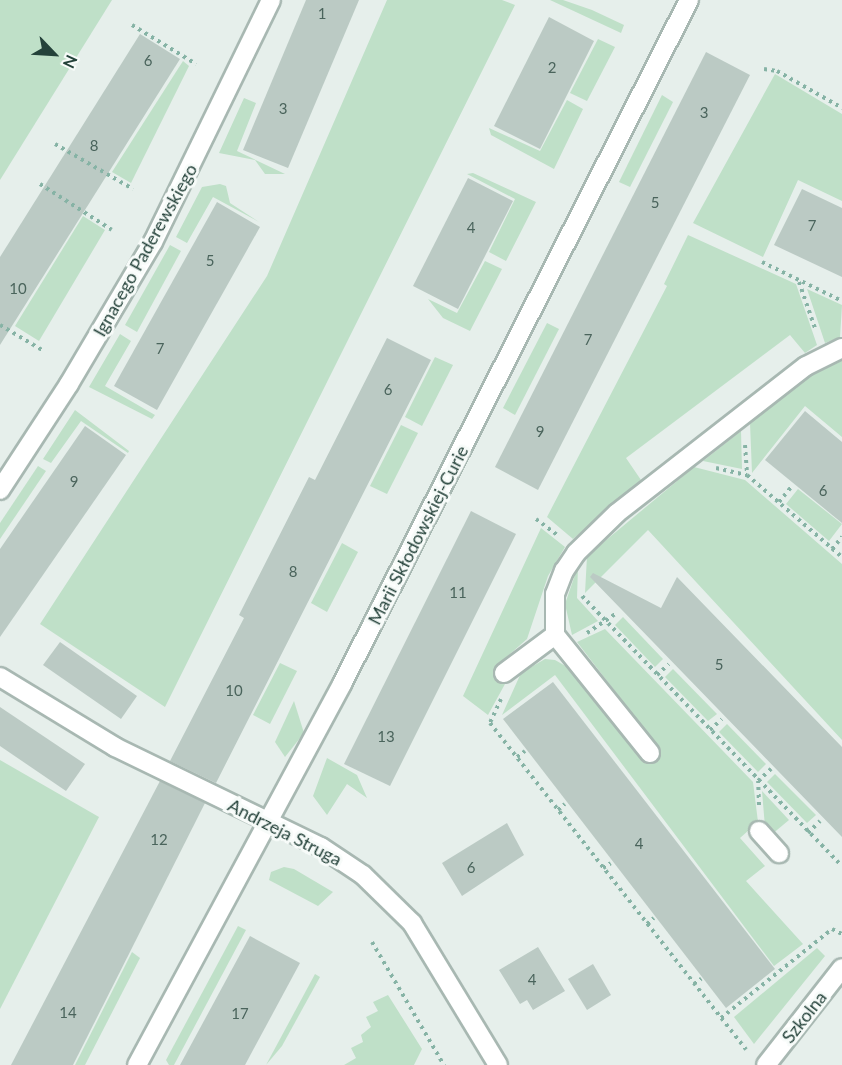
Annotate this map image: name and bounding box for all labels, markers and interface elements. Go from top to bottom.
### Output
house number: 1 [318,5,326,23]
north arrow [24,24,84,84]
text: N [60,52,82,71]
house number: 6 [144,52,152,70]
house number: 2 [548,59,556,77]
house number: 3 [279,100,287,118]
house number: 3 [700,104,708,122]
house number: 8 [90,137,98,155]
street label: Ignacego Paderewskiego [89,160,201,340]
house number: 5 [651,194,659,212]
house number: 7 [808,217,816,235]
house number: 4 [467,219,475,237]
house number: 5 [206,252,214,270]
house number: 10 [9,280,27,298]
house number: 7 [584,331,592,349]
house number: 7 [156,340,164,358]
house number: 6 [384,381,392,399]
house number: 9 [536,423,544,441]
street label: Marii Skłodowskiej-Curie [363,442,473,628]
house number: 9 [70,473,78,491]
house number: 6 [819,482,827,500]
house number: 8 [289,563,297,581]
house number: 11 [449,584,467,602]
house number: 5 [715,656,723,674]
house number: 10 [225,682,243,700]
house number: 13 [377,728,395,746]
street label: Andrzeja Struga [224,794,346,870]
house number: 12 [150,831,168,849]
house number: 4 [635,835,643,853]
house number: 6 [467,859,475,877]
house number: 4 [528,971,536,989]
street label: Szkolna [777,987,831,1047]
house number: 14 [59,1004,77,1022]
house number: 17 [231,1005,249,1023]

